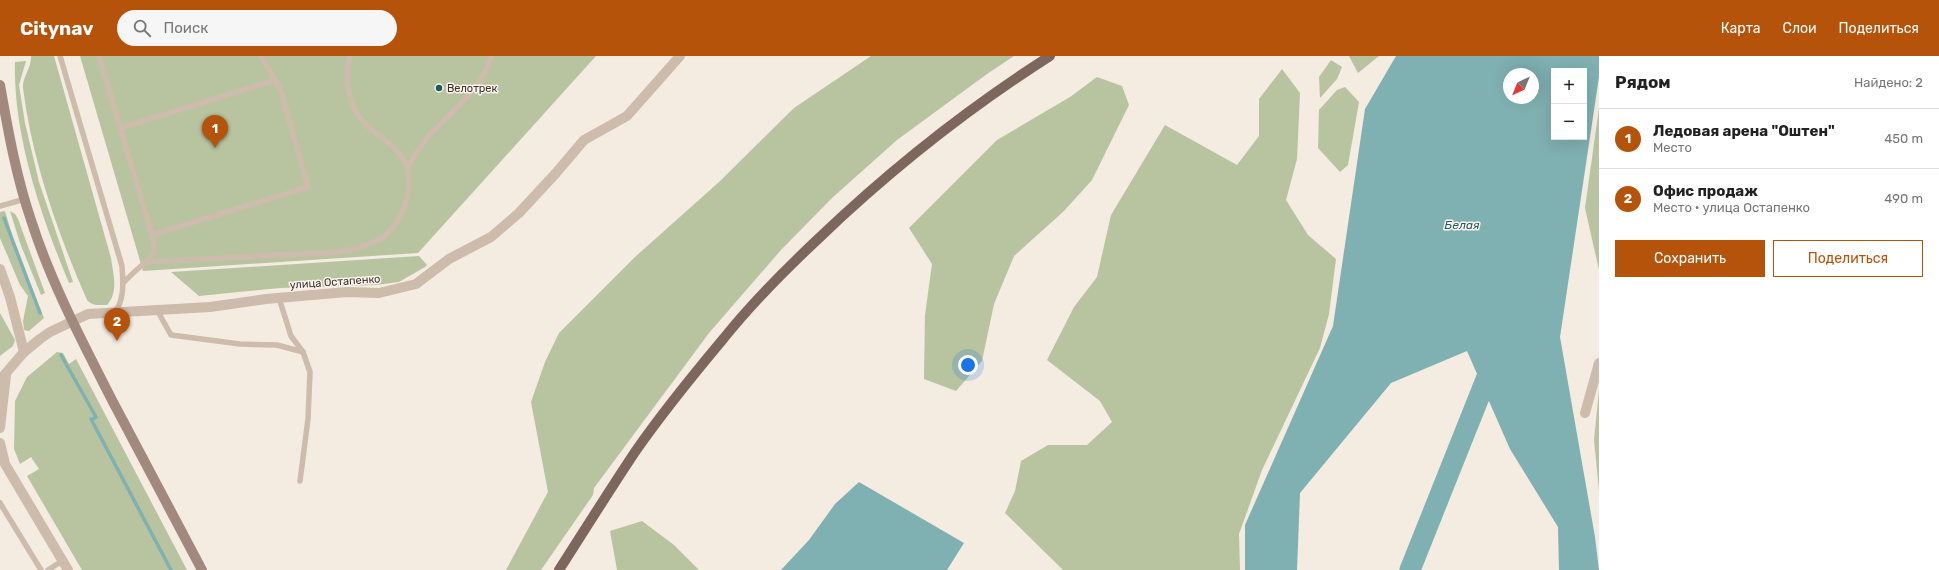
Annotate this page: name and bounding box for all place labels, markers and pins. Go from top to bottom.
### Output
place label: Велотрек [447,82,498,95]
marker: Велотрек [434,83,444,93]
pin: 1 [202,115,228,148]
pin: 2 [104,308,130,341]

